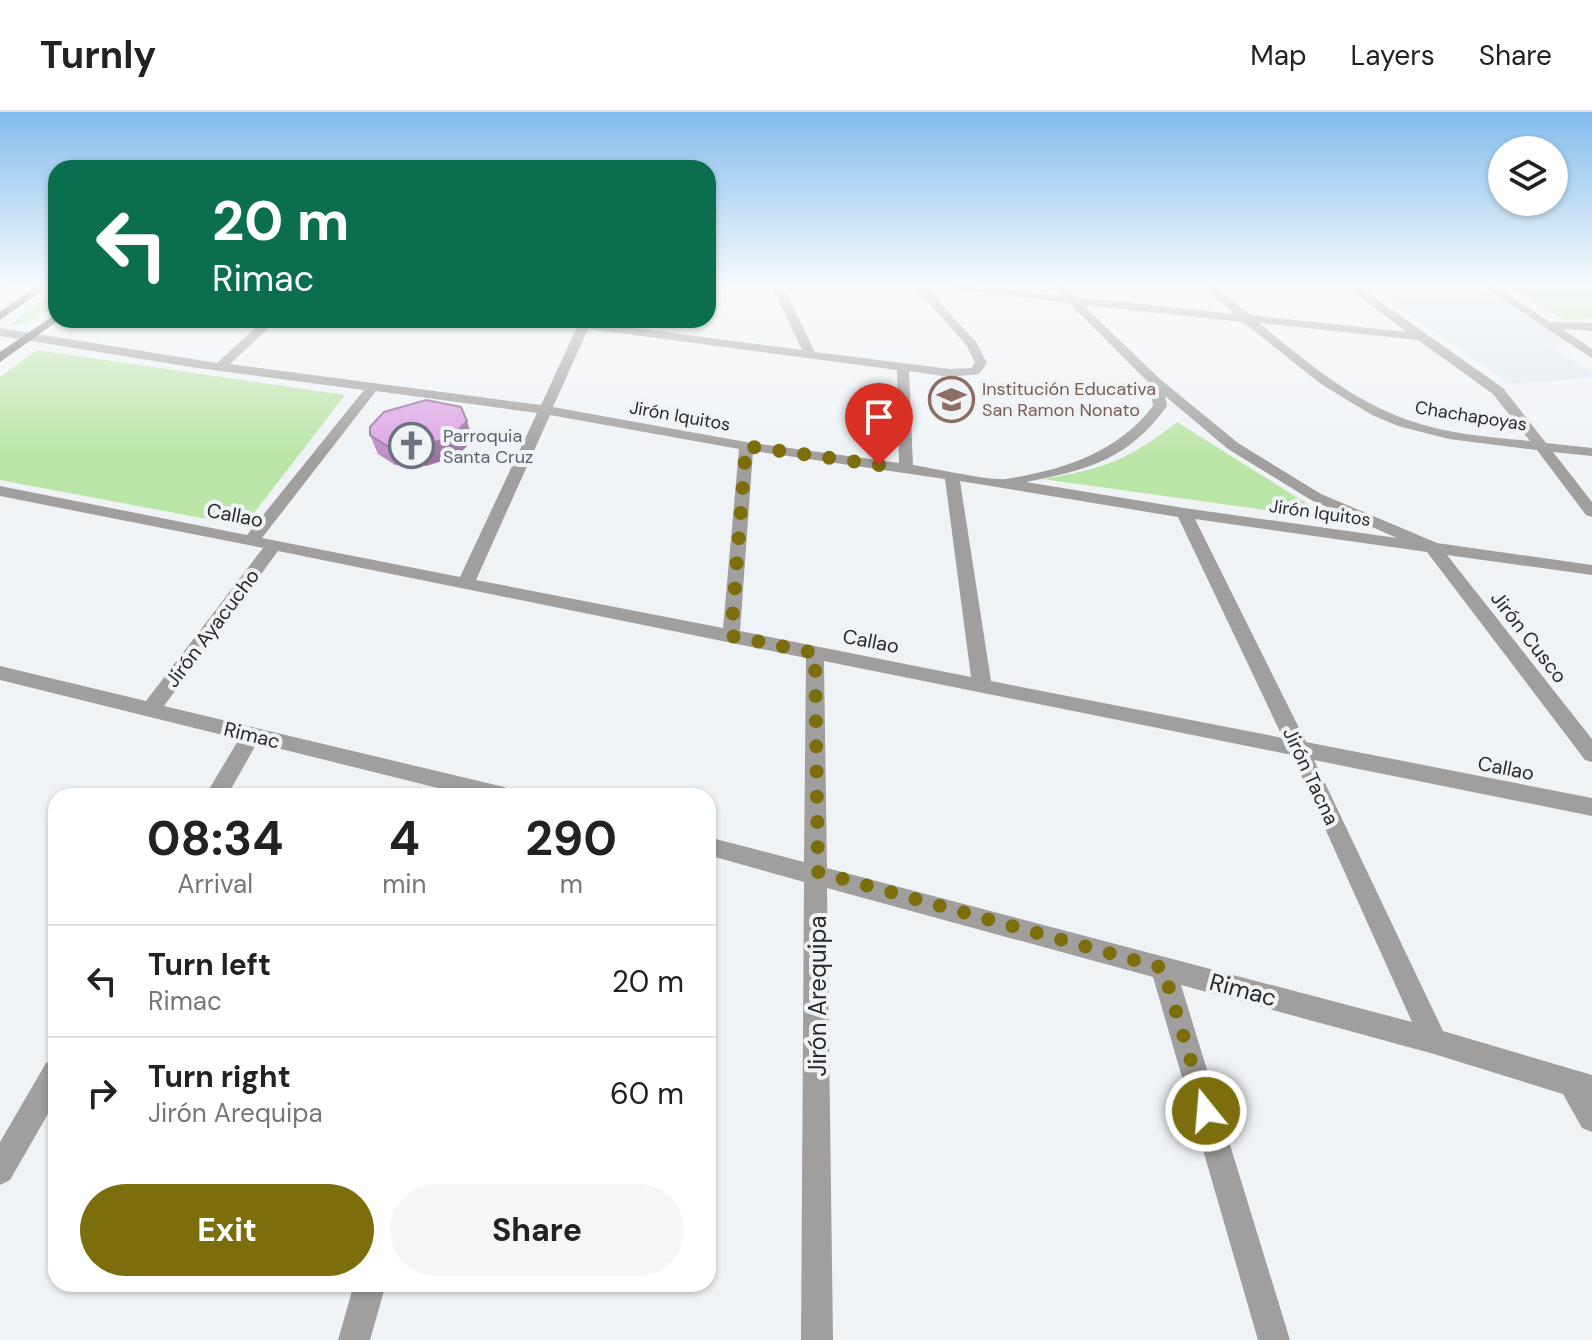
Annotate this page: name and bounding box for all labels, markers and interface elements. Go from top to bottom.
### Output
text: Turnly [40,30,156,80]
text: Map [1250,37,1307,74]
text: Layers [1351,37,1435,74]
text: Share [1479,37,1552,74]
map controls [1488,136,1568,216]
button: layers [1488,136,1568,216]
text: 20 m [212,184,349,257]
icon: left [80,192,184,296]
text: Rimac [212,255,314,302]
school or university icon: Institución Educativa San Ramon Nonato [927,375,975,423]
place label: Institución Educativa San Ramon Nonato [982,377,1156,422]
pin [845,383,913,465]
street label: Jirón Iquitos [628,395,732,437]
icon: arrive [857,395,901,439]
street label: Chachapoyas [1413,395,1529,437]
church icon: Parroquia Santa Cruz [388,422,436,470]
place label: Parroquia Santa Cruz [443,424,533,469]
street label: Jirón Iquitos [1268,494,1372,532]
street label: Callao [205,497,265,533]
street label: Jirón Ayacucho [159,564,265,692]
street label: Jirón Cusco [1485,586,1573,688]
street label: Callao [841,623,901,659]
street label: Rimac [221,716,283,754]
street label: Jirón Tacna [1277,723,1345,829]
street label: Callao [1476,750,1536,786]
text: 08:34 [147,807,283,870]
text: 4 [389,807,420,870]
text: 290 [525,807,617,870]
text: Arrival [177,867,253,901]
text: min [382,867,427,901]
text: m [560,867,583,901]
street label: Jirón Arequipa [802,915,833,1077]
text: Turn left [148,945,271,984]
icon: left [80,959,124,1003]
text: 20 m [612,962,684,1001]
street label: Rimac [1206,966,1280,1013]
text: Rimac [148,984,222,1018]
text: Turn right [148,1057,291,1096]
position arrow [1164,1069,1248,1153]
icon: right [80,1071,124,1115]
text: 60 m [610,1074,684,1113]
text: Jirón Arequipa [148,1096,323,1130]
button: Exit [80,1184,374,1276]
button: Share [390,1184,684,1276]

